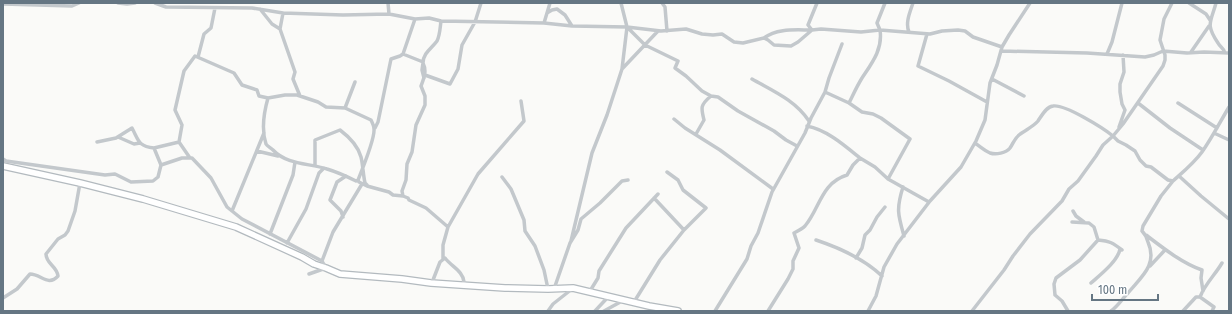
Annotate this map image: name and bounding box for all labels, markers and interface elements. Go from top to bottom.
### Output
scale bar [1092,276,1158,302]
text: 100 m [1098,283,1127,297]

